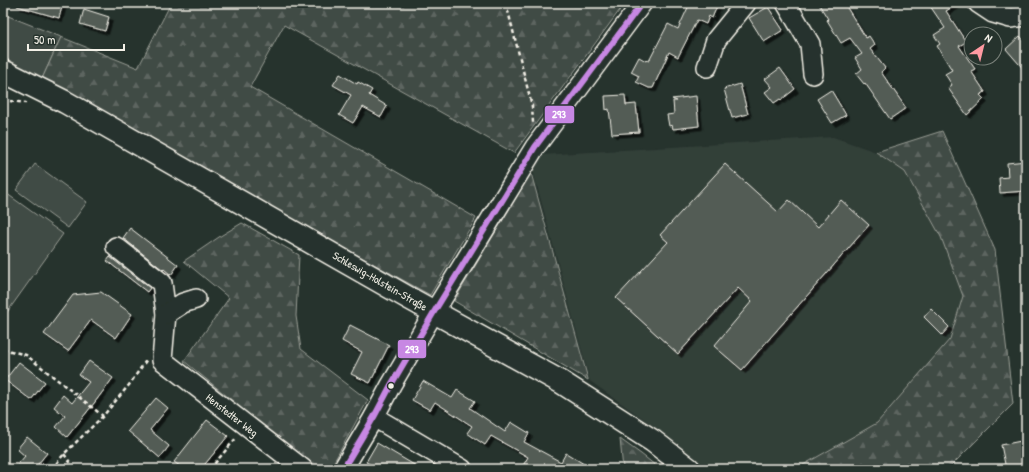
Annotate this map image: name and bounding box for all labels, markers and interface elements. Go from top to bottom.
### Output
scale bar [28,26,124,52]
north arrow [963,26,1003,66]
text: N [982,30,995,45]
text: 50 m [34,31,55,48]
line badge: 293 [544,105,575,124]
text: 293 [552,107,566,121]
street label: Schleswig-Holstein-Straße [330,248,430,314]
line badge: 293 [397,339,427,359]
text: 293 [405,342,419,356]
unlabelled marker [386,381,396,391]
street label: Henstedter Weg [203,390,261,440]

